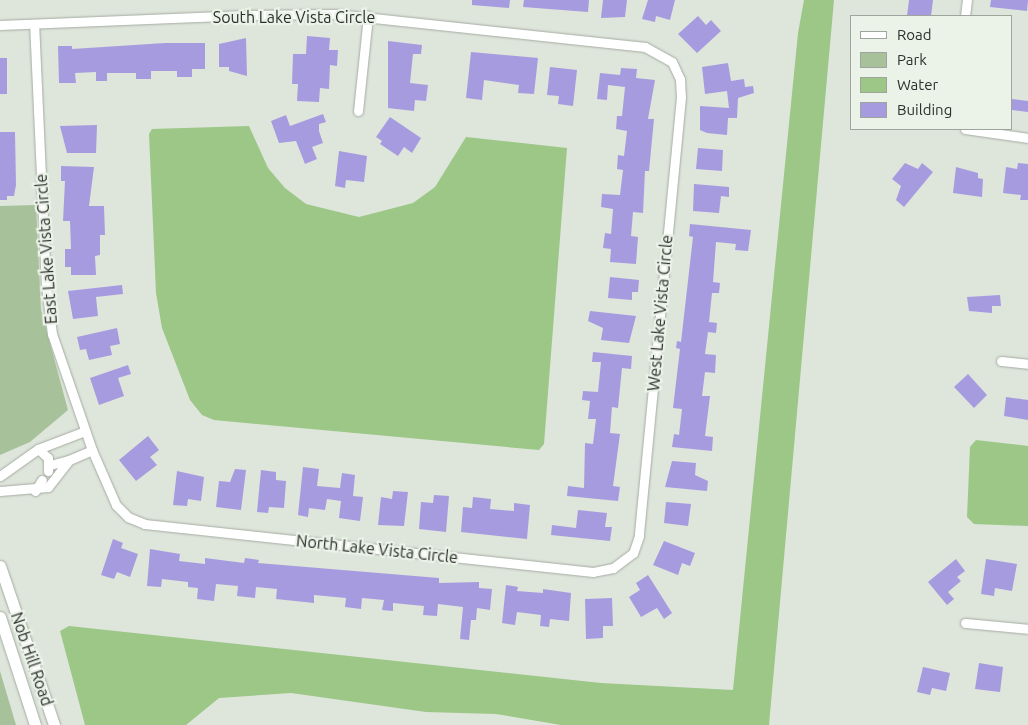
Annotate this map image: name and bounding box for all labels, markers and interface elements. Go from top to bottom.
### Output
street label: South Lake Vista Circle [213,7,375,27]
legend [850,15,1013,130]
text: Road [897,26,932,43]
text: Park [897,51,927,68]
text: Water [897,76,938,93]
text: Building [897,101,952,118]
street label: East Lake Vista Circle [31,173,61,325]
street label: West Lake Vista Circle [644,234,676,392]
street label: North Lake Vista Circle [295,531,459,567]
street label: Nob Hill Road [7,610,57,708]

